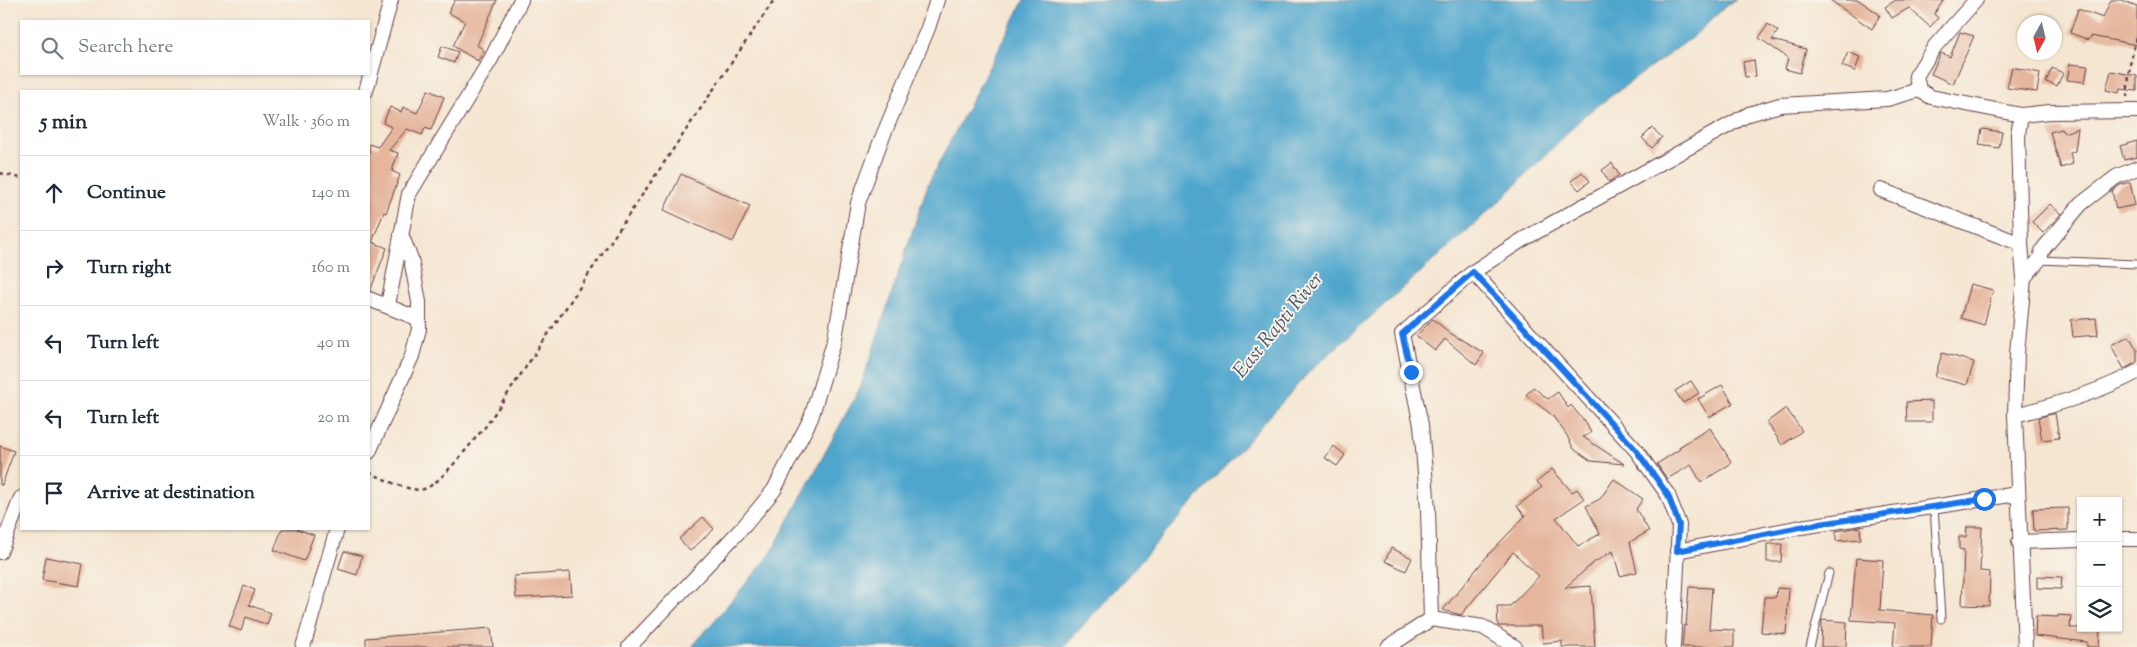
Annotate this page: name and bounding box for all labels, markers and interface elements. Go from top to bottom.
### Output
north arrow [2017,15,2062,60]
search box [20,20,370,75]
icon: search [38,34,66,62]
text: Search here [78,34,173,61]
text: 5 min [40,108,87,138]
text: Walk · 360 m [262,111,350,134]
icon: ahead [40,179,68,207]
text: Continue [87,180,166,207]
text: 140 m [312,182,350,205]
icon: right [40,254,68,282]
text: Turn right [87,255,171,282]
text: 160 m [312,257,350,280]
water label: East Rapti River [1227,267,1331,385]
icon: left [40,329,68,357]
text: Turn left [87,330,159,357]
text: 40 m [317,332,350,355]
route end [1400,361,1423,384]
icon: left [40,404,68,432]
text: Turn left [87,405,159,432]
text: 20 m [317,407,350,430]
icon: arrive [40,479,68,507]
text: Arrive at destination [87,480,255,507]
route start [1973,488,1996,511]
map controls [2077,497,2122,632]
button: + [2077,497,2122,542]
button: − [2077,542,2122,587]
button: layers [2077,587,2122,632]

